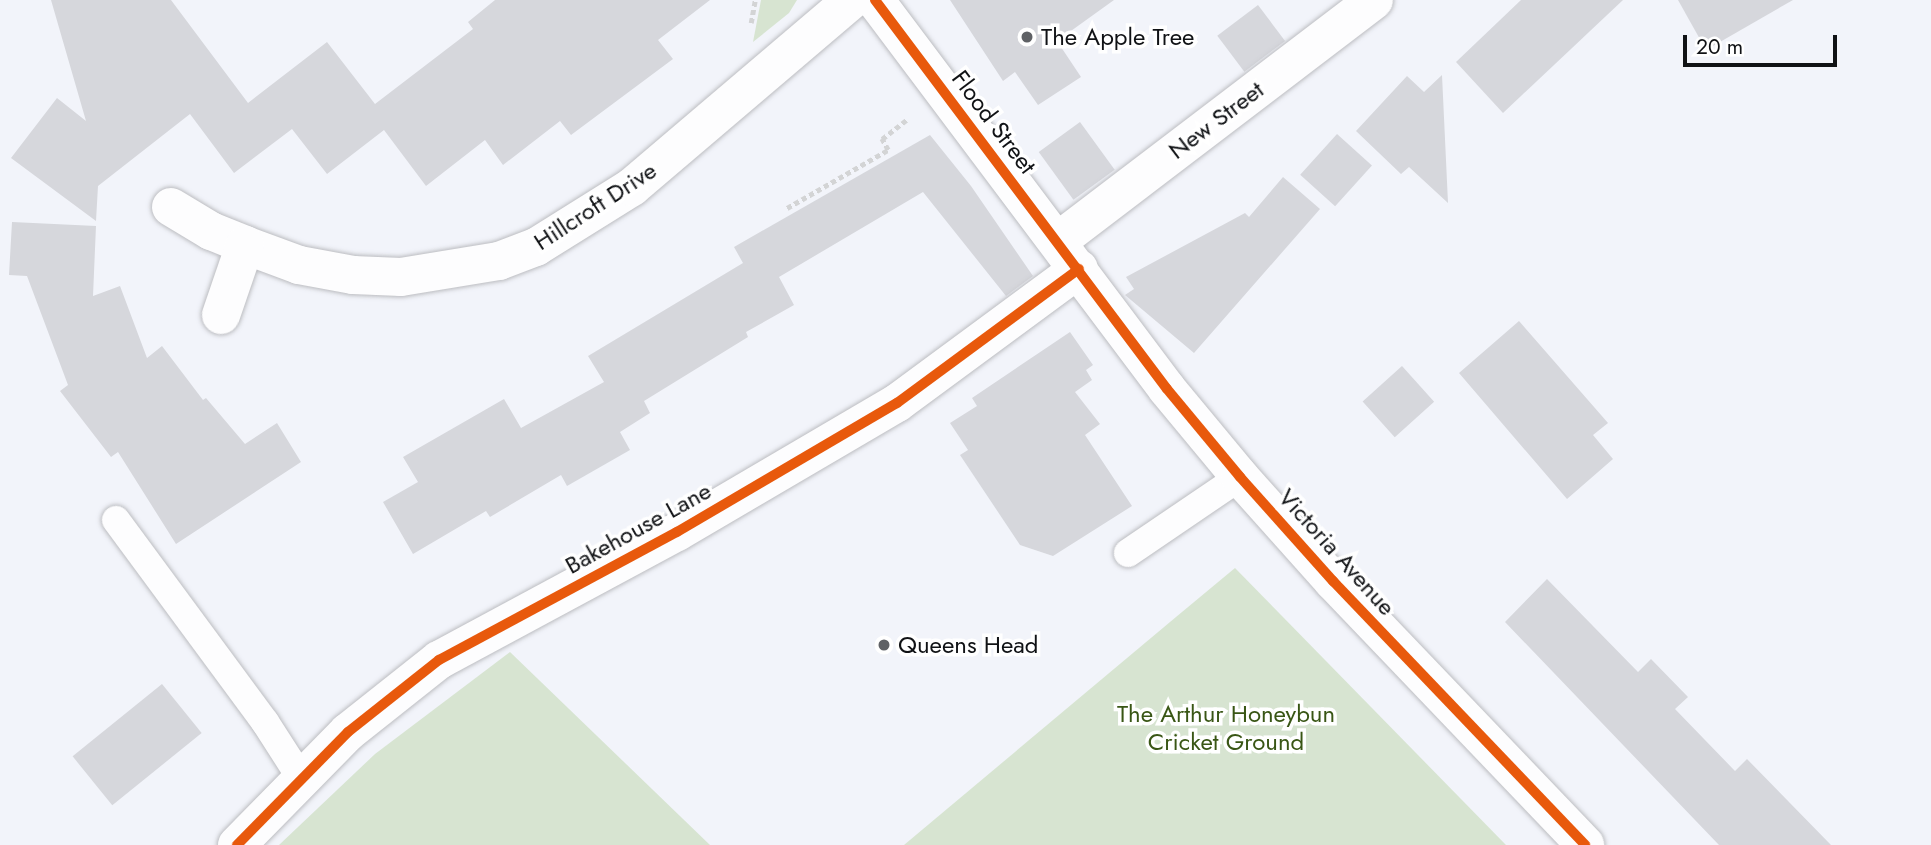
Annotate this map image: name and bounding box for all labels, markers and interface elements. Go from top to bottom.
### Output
scale bar [1686,21,1840,65]
place label: The Apple Tree [1041,23,1194,51]
marker: The Apple Tree [1019,29,1035,45]
text: 20 m [1696,32,1743,62]
street label: Flood Street [946,65,1042,179]
street label: New Street [1163,75,1269,165]
street label: Hillcroft Drive [528,156,662,256]
street label: Bakehouse Lane [560,476,716,580]
street label: Victoria Avenue [1273,483,1401,621]
place label: Queens Head [898,631,1038,659]
marker: Queens Head [876,637,892,653]
park label: The Arthur Honeybun Cricket Ground [1117,700,1335,756]

